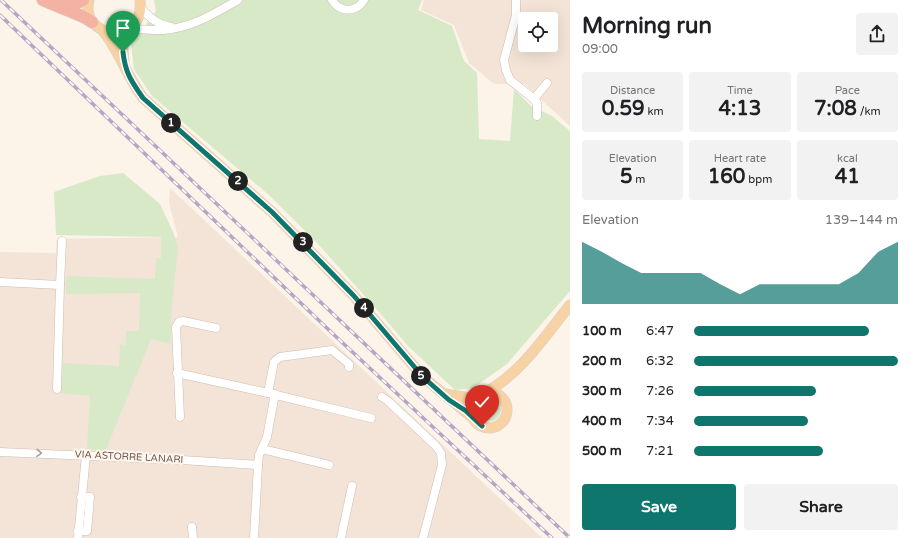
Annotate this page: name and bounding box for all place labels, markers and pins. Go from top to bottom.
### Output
pin [106,11,140,52]
pin: 1 [161,113,181,133]
pin: 2 [228,171,248,191]
pin: 3 [293,232,313,252]
pin: 4 [354,298,374,318]
pin: 5 [411,366,431,386]
pin [465,385,499,426]

